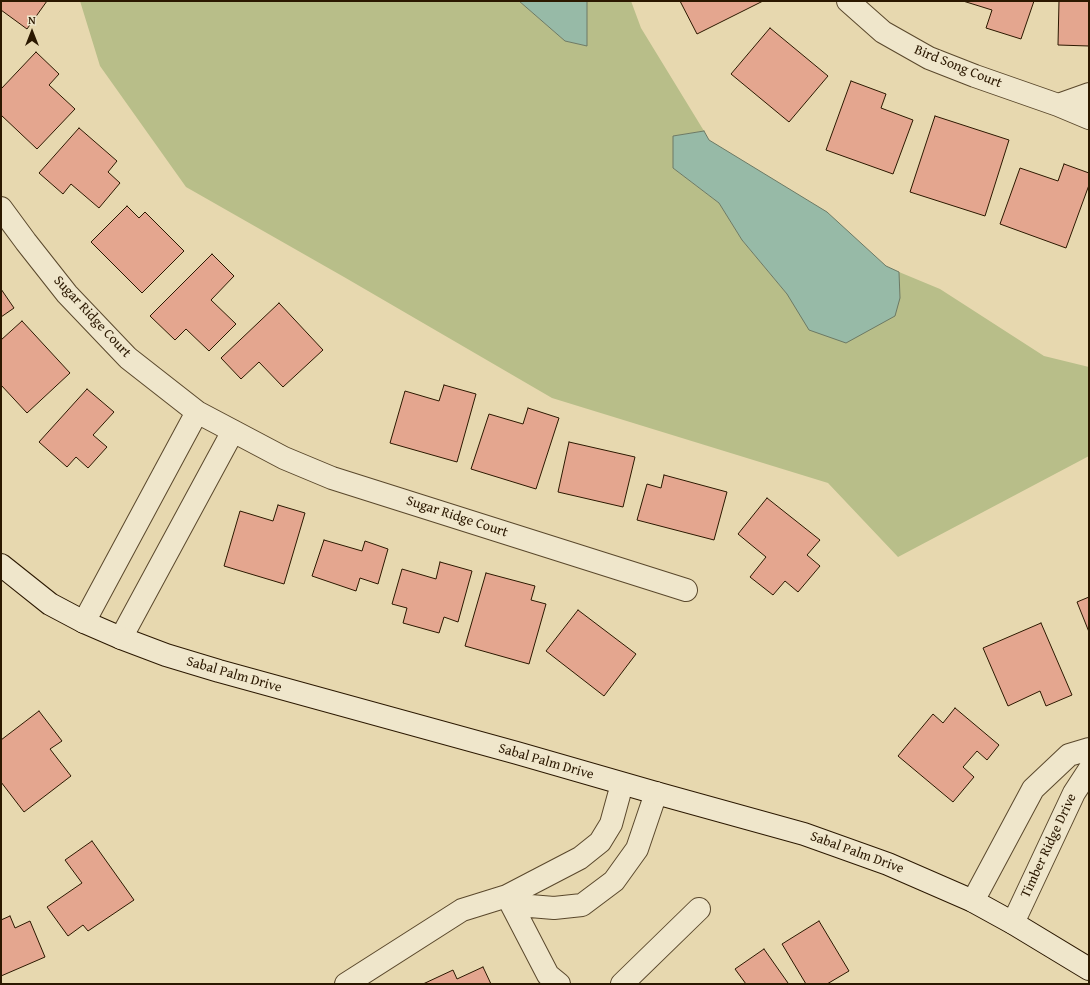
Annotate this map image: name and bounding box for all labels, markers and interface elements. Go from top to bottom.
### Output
north arrow [12,12,52,52]
text: N [28,12,36,28]
street label: Bird Song Court [912,42,1004,92]
street label: Sugar Ridge Court [50,273,134,361]
street label: Sugar Ridge Court [404,493,510,541]
street label: Sabal Palm Drive [184,653,284,697]
street label: Sabal Palm Drive [496,740,596,784]
street label: Timber Ridge Drive [1017,791,1081,901]
street label: Sabal Palm Drive [808,828,906,878]

